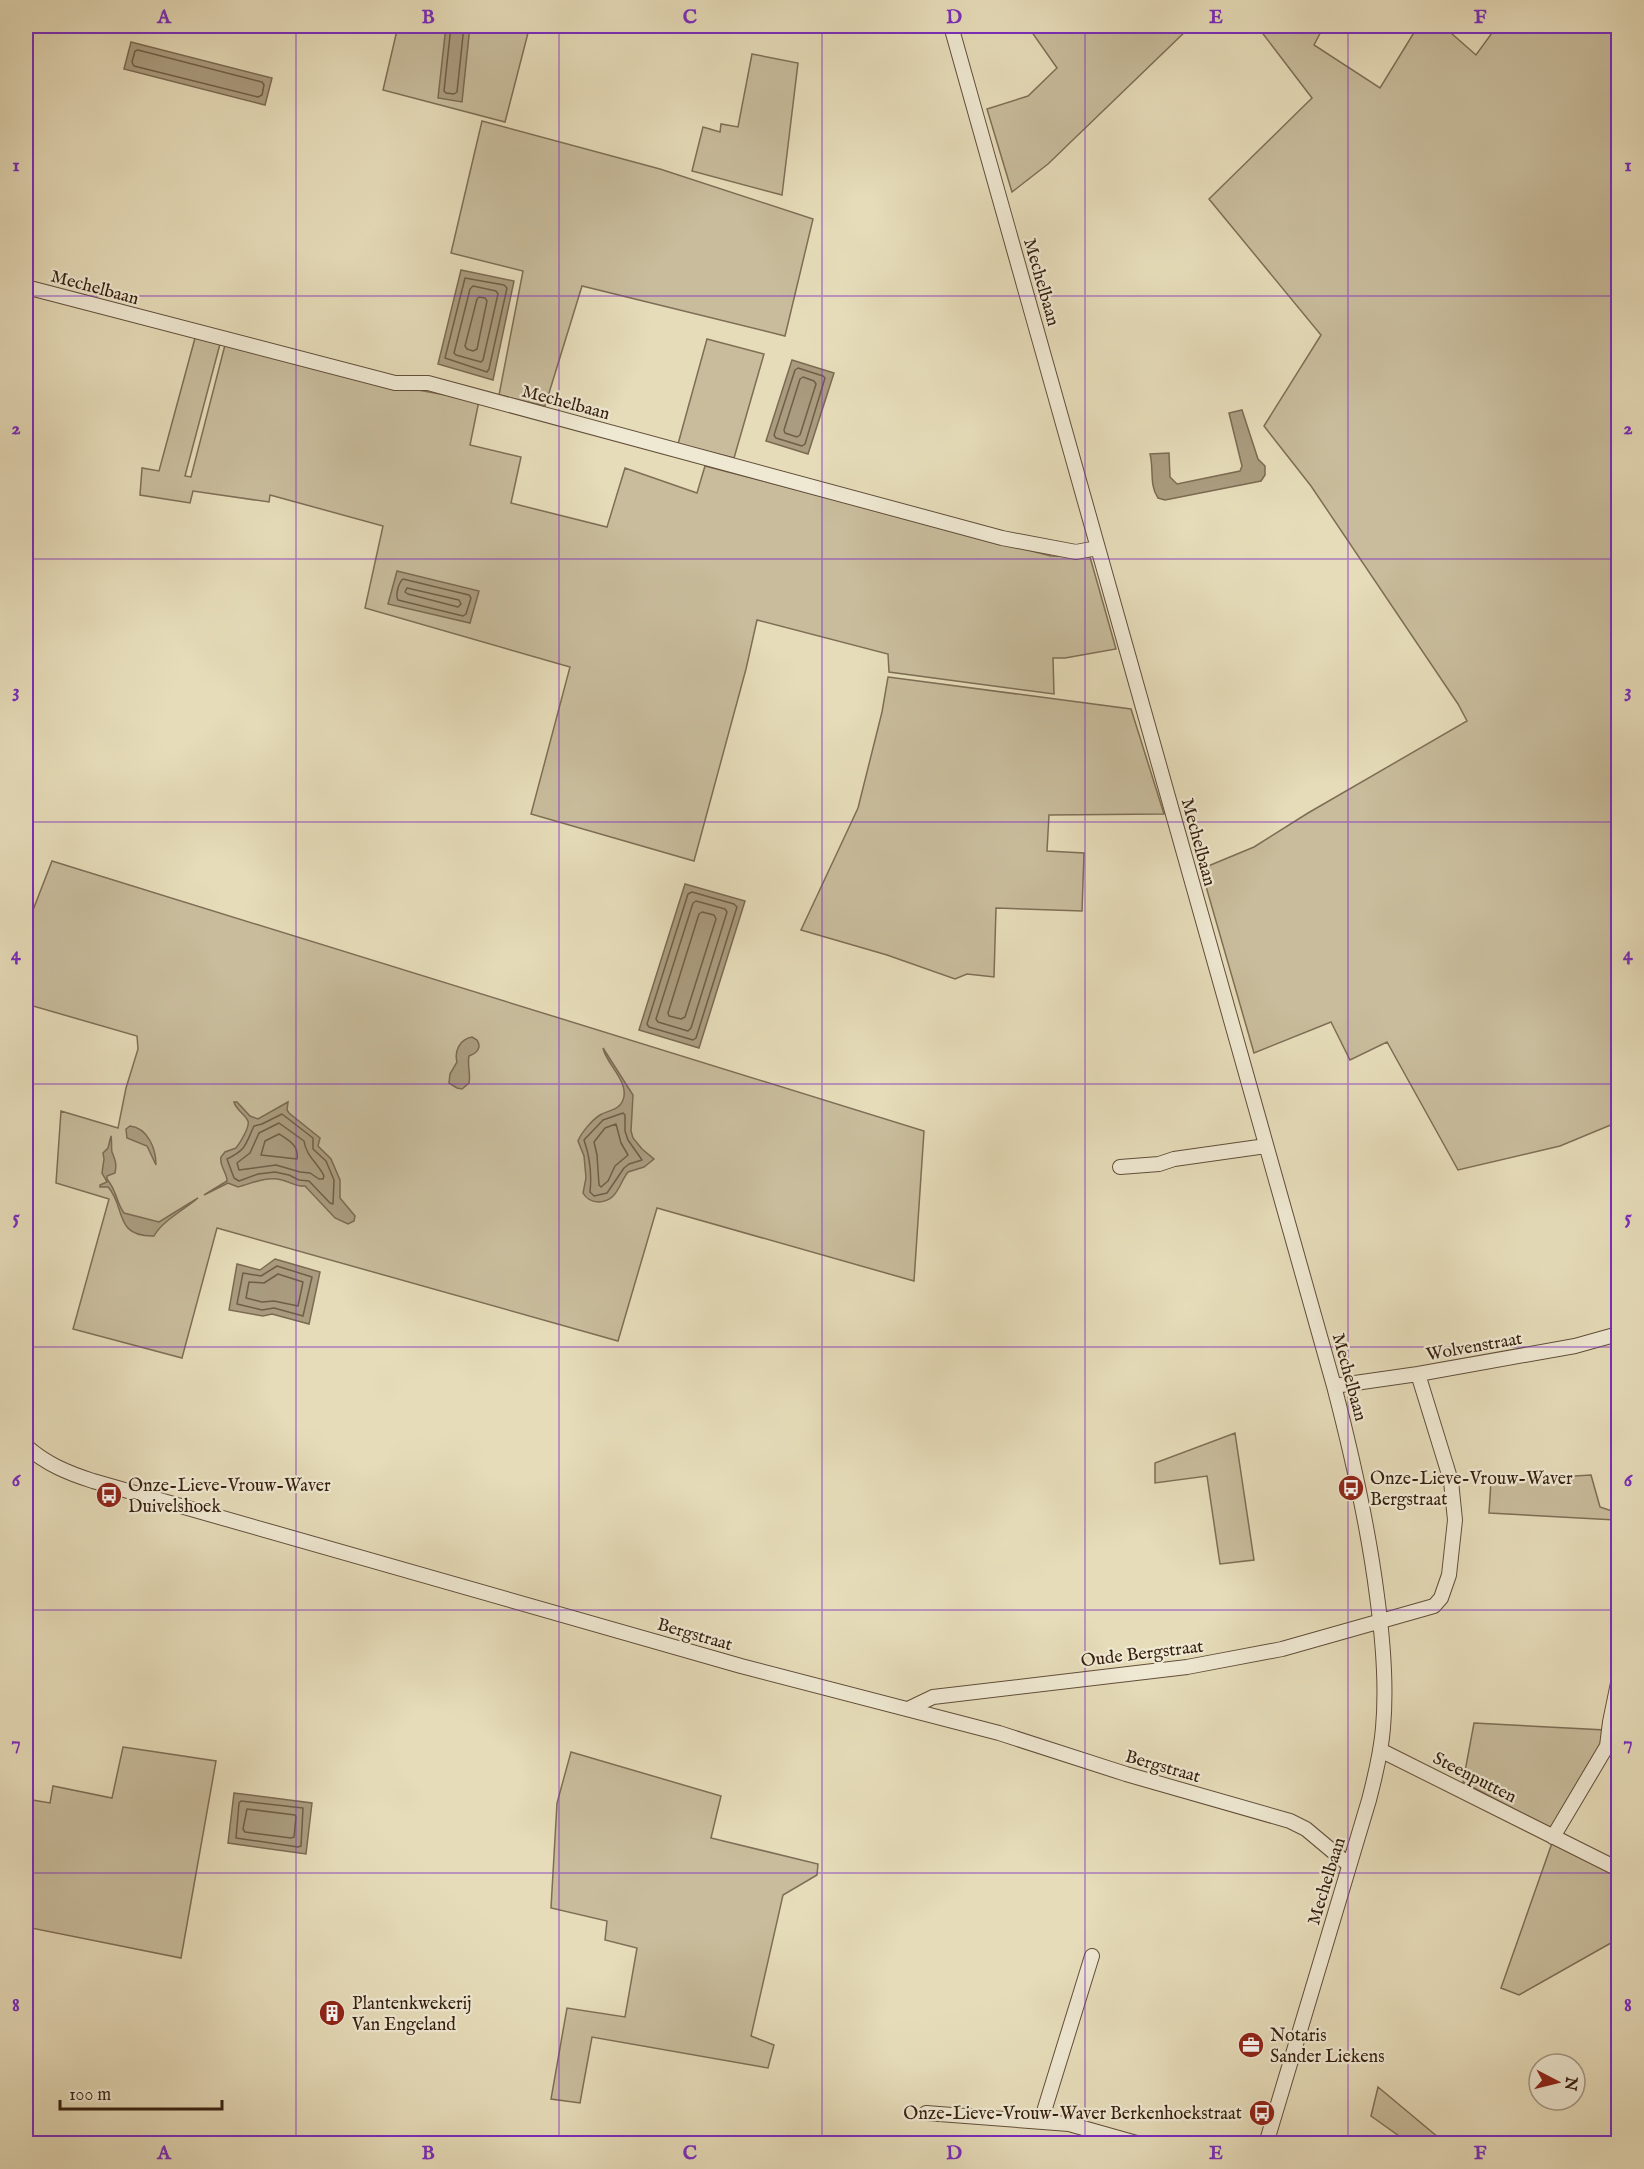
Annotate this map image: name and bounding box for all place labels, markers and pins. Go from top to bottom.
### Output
place label: Onze-Lieve-Vrouw-Waver Bergstraat [1370,1468,1573,1512]
bus stop icon: Onze-Lieve-Vrouw-Waver Bergstraat [1336,1473,1366,1503]
place label: Onze-Lieve-Vrouw-Waver Duivelshoek [128,1475,331,1519]
bus stop icon: Onze-Lieve-Vrouw-Waver Duivelshoek [94,1480,124,1510]
place label: Plantenkwekerij Van Engeland [351,1993,472,2037]
building icon: Plantenkwekerij Van Engeland [317,1998,347,2028]
place label: Notaris Sander Liekens [1270,2025,1384,2069]
office icon: Notaris Sander Liekens [1236,2030,1266,2060]
bus stop icon: Onze-Lieve-Vrouw-Waver Berkenhoekstraat [1247,2098,1277,2128]
place label: Onze-Lieve-Vrouw-Waver Berkenhoekstraat [903,2103,1242,2126]

